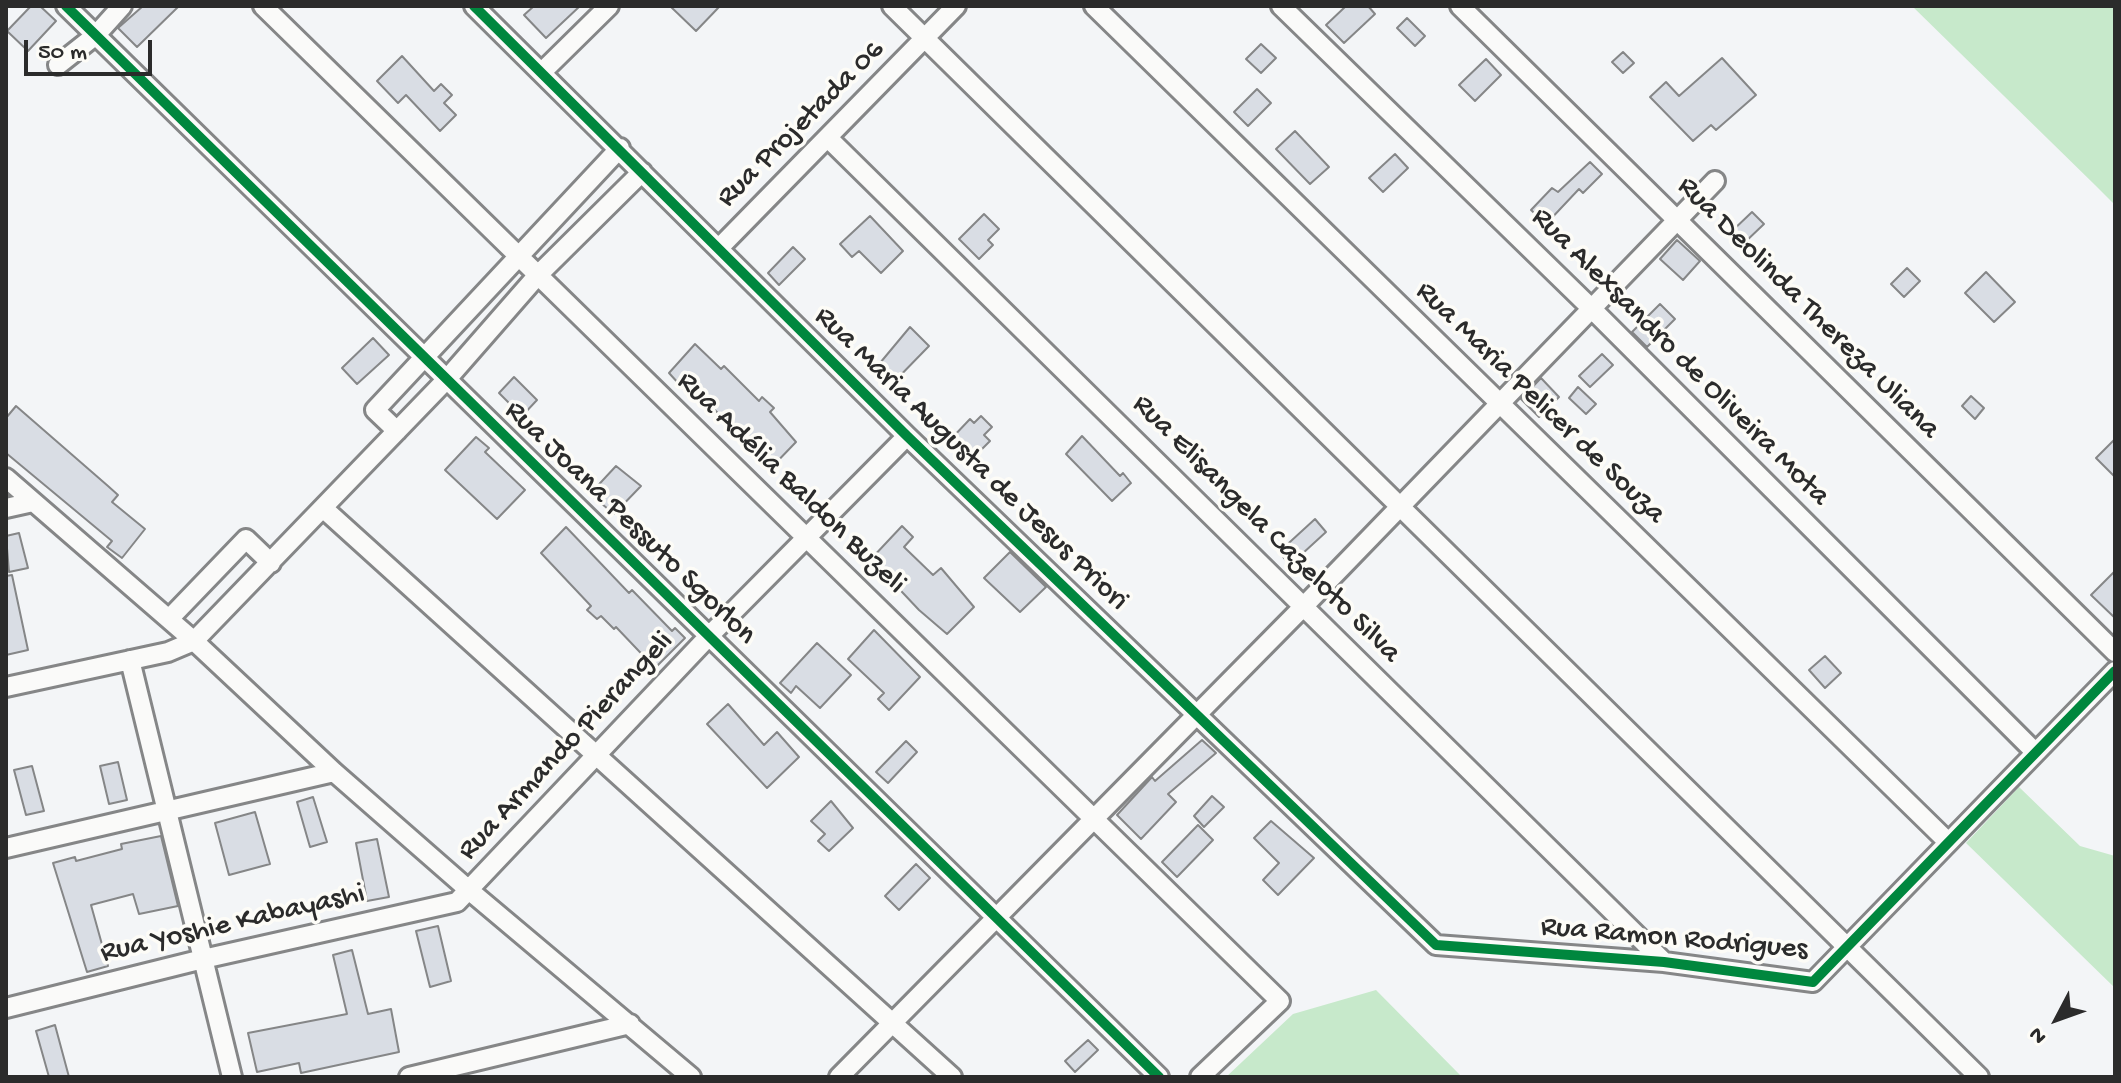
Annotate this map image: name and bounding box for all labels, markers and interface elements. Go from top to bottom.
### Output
scale bar [28,24,156,74]
street label: Rua Projetada 06 [710,33,894,217]
text: 50 m [38,39,87,68]
street label: Rua Deolinda Thereza Uliana [1668,170,1946,448]
street label: Rua Alexsandro de Oliveira Mota [1522,201,1836,515]
street label: Rua Maria Pelicer de Souza [1406,275,1672,533]
street label: Rua Maria Augusta de Jesus Priori [805,300,1135,620]
street label: Rua Adélia Baldon Buzeli [668,365,912,603]
street label: Rua Elisangela Cazeloto Silva [1123,388,1407,672]
street label: Rua Joana Pessuto Sgorlon [495,394,763,654]
street label: Rua Armando Pierangeli [452,625,682,869]
street label: Rua Yoshie Kabayashi [97,877,369,973]
street label: Rua Ramon Rodrigues [1539,910,1809,970]
north arrow [2017,979,2097,1059]
text: N [2024,1021,2053,1049]

